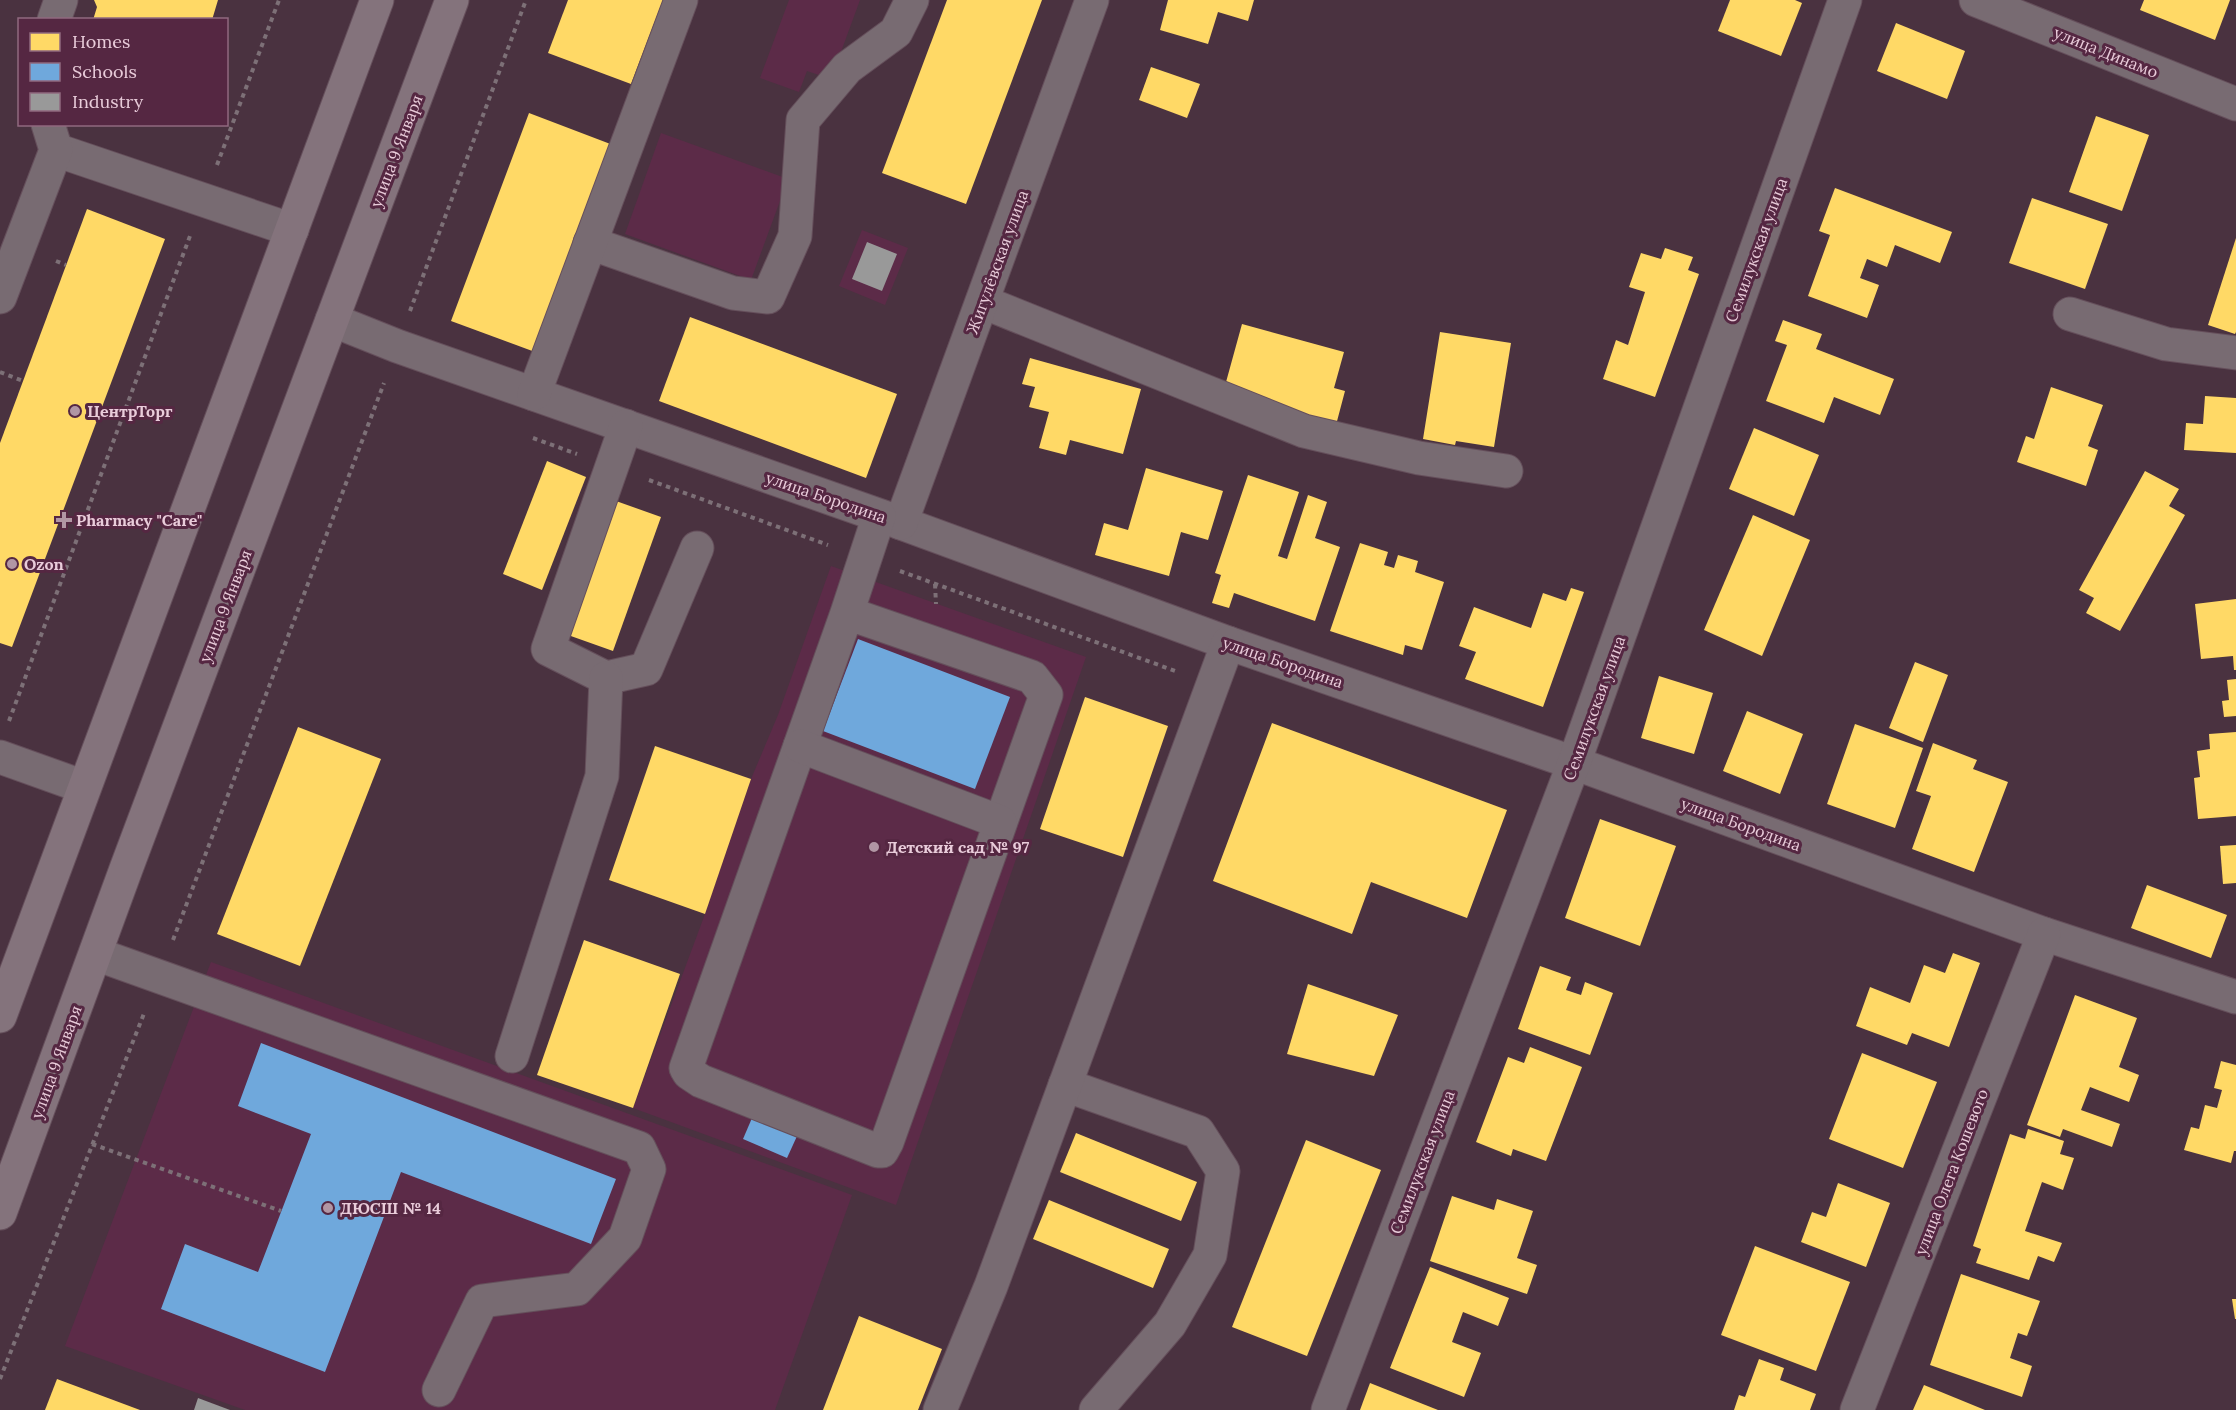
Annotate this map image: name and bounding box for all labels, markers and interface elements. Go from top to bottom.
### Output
legend [18,18,228,126]
street label: улица Динамо [2051,22,2161,82]
text: Homes [72,30,130,53]
text: Schools [72,60,137,83]
text: Industry [72,90,144,113]
street label: улица 9 Января [365,92,427,210]
street label: Семилукская улица [1721,175,1791,325]
street label: Жигулёвская улица [962,187,1032,337]
place label: ЦентрТорг [87,401,173,421]
marker: ЦентрТорг [68,404,82,418]
street label: улица Бородина [763,467,889,527]
place label: Pharmacy "Care" [76,510,202,530]
marker: Pharmacy "Care" [57,513,71,527]
street label: улица 9 Января [194,547,256,665]
place label: Ozon [24,554,64,574]
marker: Ozon [5,557,19,571]
street label: улица Бородина [1220,632,1346,692]
street label: Семилукская улица [1559,633,1629,783]
street label: улица Бородина [1678,793,1804,855]
place label: Детский сад № 97 [886,837,1030,857]
marker: Детский сад № 97 [867,840,881,854]
street label: улица 9 Января [26,1003,86,1121]
street label: улица Олега Кошевого [1910,1086,1992,1258]
street label: Семилукская улица [1385,1087,1459,1237]
place label: ДЮСШ № 14 [340,1198,441,1218]
marker: ДЮСШ № 14 [321,1201,335,1215]

